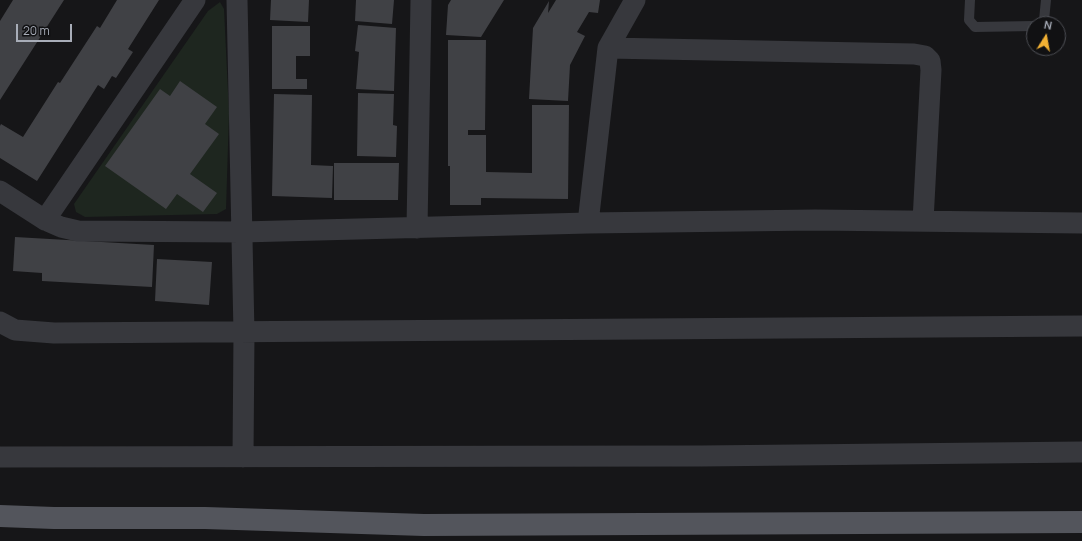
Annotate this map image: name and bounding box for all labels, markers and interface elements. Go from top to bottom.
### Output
scale bar [18,16,74,42]
north arrow [1026,16,1066,56]
text: N [1043,17,1054,33]
text: 20 m [23,22,50,39]

